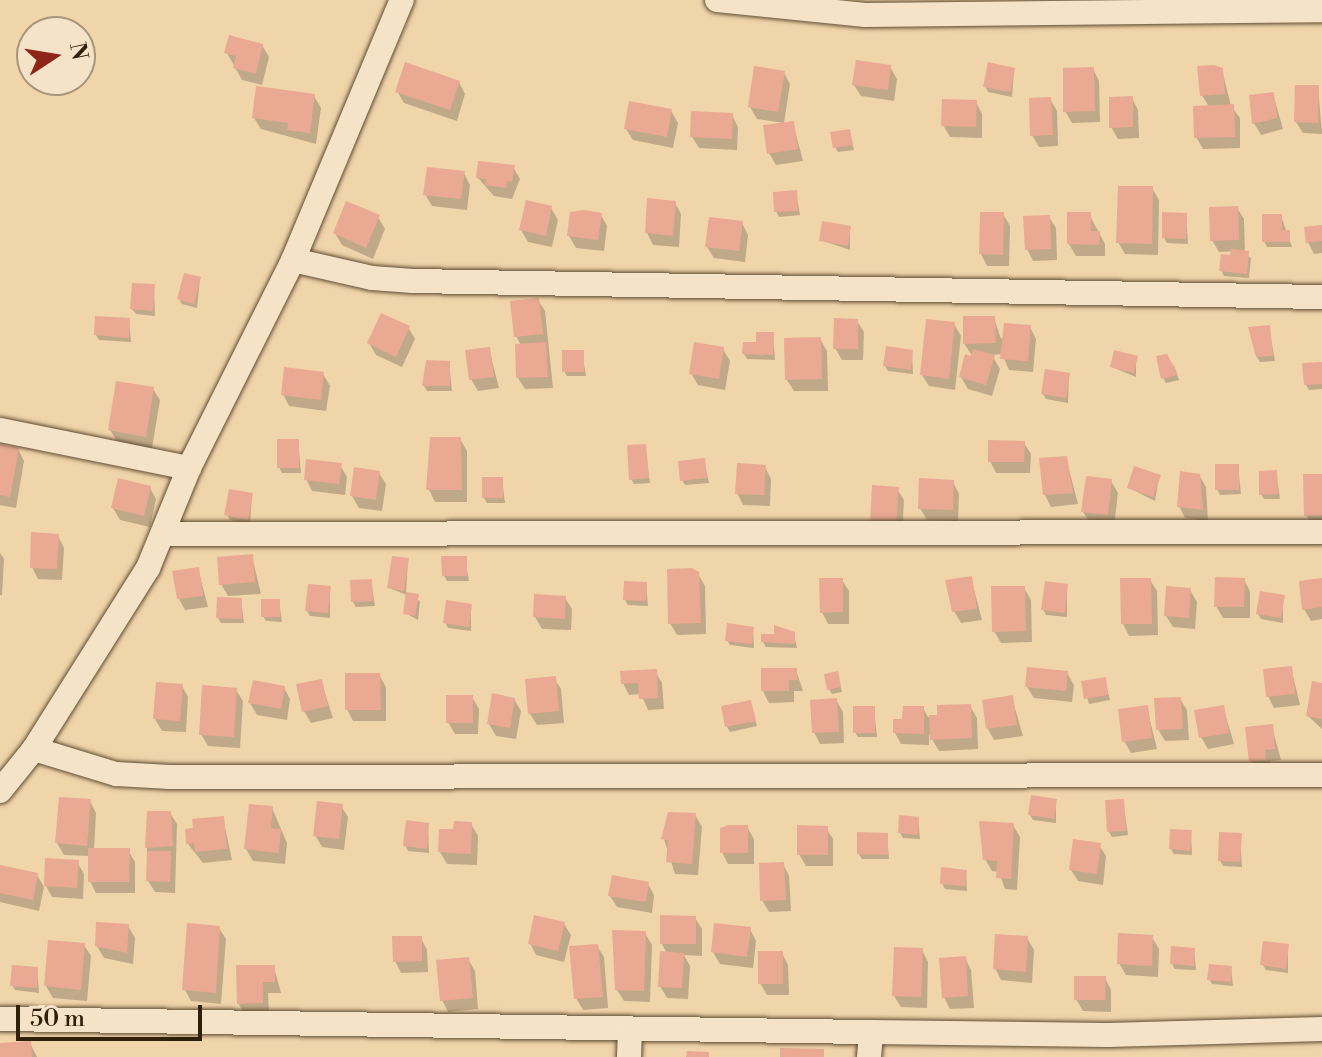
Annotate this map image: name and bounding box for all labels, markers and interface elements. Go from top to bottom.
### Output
north arrow [16,16,96,96]
text: N [63,40,93,63]
scale bar [20,989,206,1039]
text: 50 m [30,1004,85,1034]

